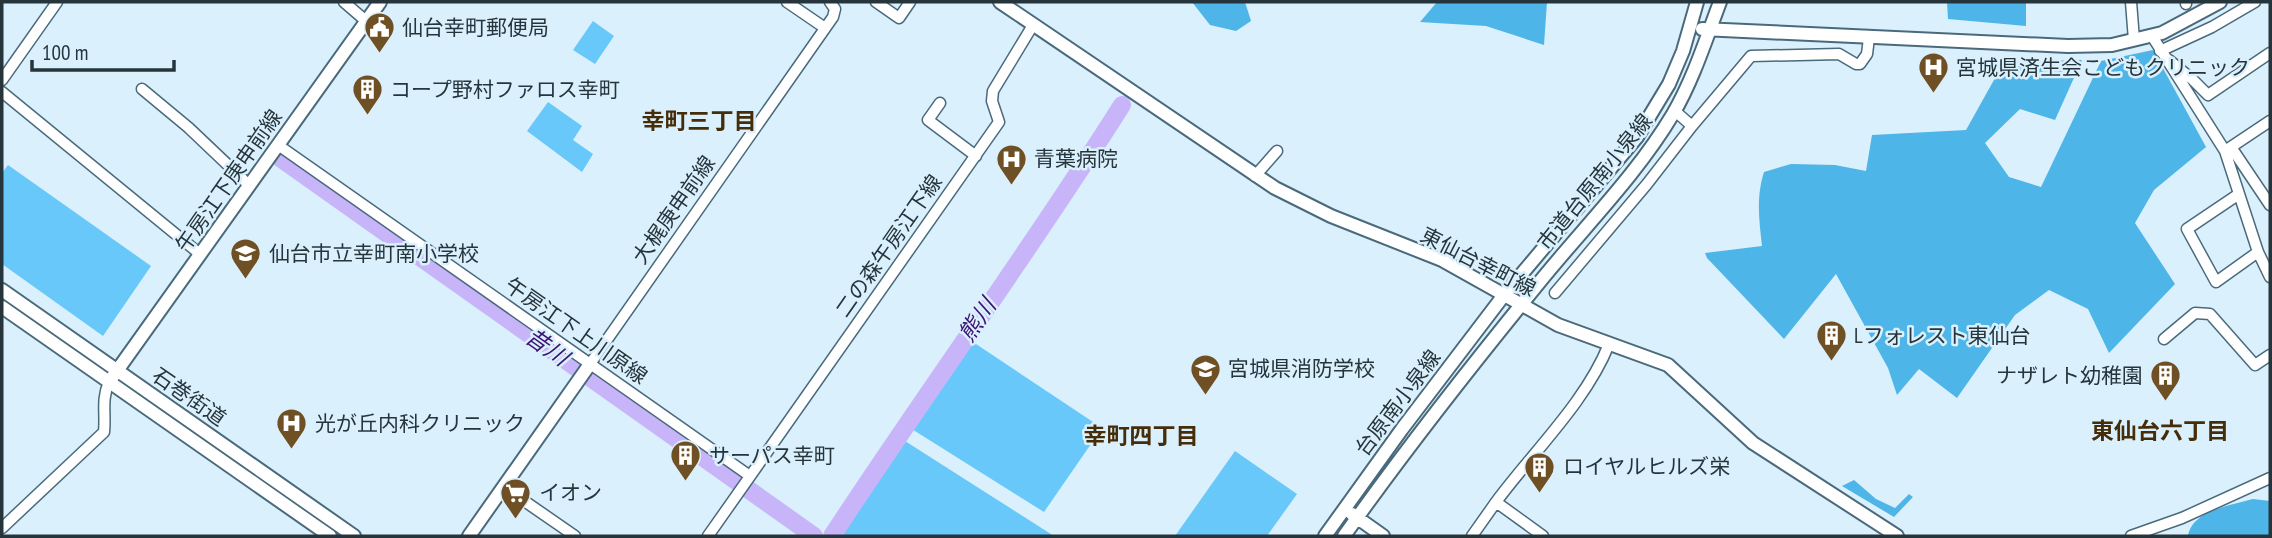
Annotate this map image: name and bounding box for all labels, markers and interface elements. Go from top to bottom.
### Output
public building icon: 仙台幸町郵便局 [362,11,396,55]
place label: 仙台幸町郵便局 [402,14,549,41]
scale bar [32,28,173,72]
text: 100 m [42,39,88,66]
hospital icon: 宮城県済生会こどもクリニック [1916,51,1950,95]
place label: 宮城県済生会こどもクリニック [1956,54,2250,81]
building icon: コープ野村ファロス幸町 [350,73,384,117]
place label: コープ野村ファロス幸町 [390,76,620,103]
street label: 午房江下庚申前線 [169,104,288,257]
district label: 幸町三丁目 [642,106,757,135]
street label: 市道台原南小泉線 [1531,108,1658,255]
hospital icon: 青葉病院 [994,142,1028,186]
place label: 青葉病院 [1034,145,1118,172]
street label: 大梶庚申前線 [626,150,721,269]
street label: 二の森午房江下線 [829,169,948,322]
street label: 東仙台幸町線 [1416,221,1540,302]
school or university icon: 仙台市立幸町南小学校 [229,237,263,281]
place label: 仙台市立幸町南小学校 [269,240,479,267]
street label: 午房江下上川原線 [500,271,653,390]
water label: 熊川 [952,290,1003,347]
building icon: Lフォレスト東仙台 [1814,319,1848,363]
water label: 昔川 [520,322,577,373]
place label: Lフォレスト東仙台 [1854,322,2031,349]
street label: 台原南小泉線 [1349,344,1446,461]
school or university icon: 宮城県消防学校 [1188,352,1222,396]
place label: 宮城県消防学校 [1228,355,1375,382]
building icon: ナザレト幼稚園 [2149,359,2183,403]
street label: 石巻街道 [147,361,231,432]
place label: ナザレト幼稚園 [1996,362,2143,389]
hospital icon: 光が丘内科クリニック [275,407,309,451]
place label: 光が丘内科クリニック [315,410,525,437]
district label: 東仙台六丁目 [2091,416,2229,445]
district label: 幸町四丁目 [1084,421,1199,450]
building icon: サーパス幸町 [669,439,703,483]
place label: サーパス幸町 [709,442,835,469]
building icon: ロイヤルヒルズ栄 [1523,450,1557,494]
place label: ロイヤルヒルズ栄 [1563,453,1730,480]
supermarket icon: イオン [499,476,533,520]
place label: イオン [539,479,602,506]

